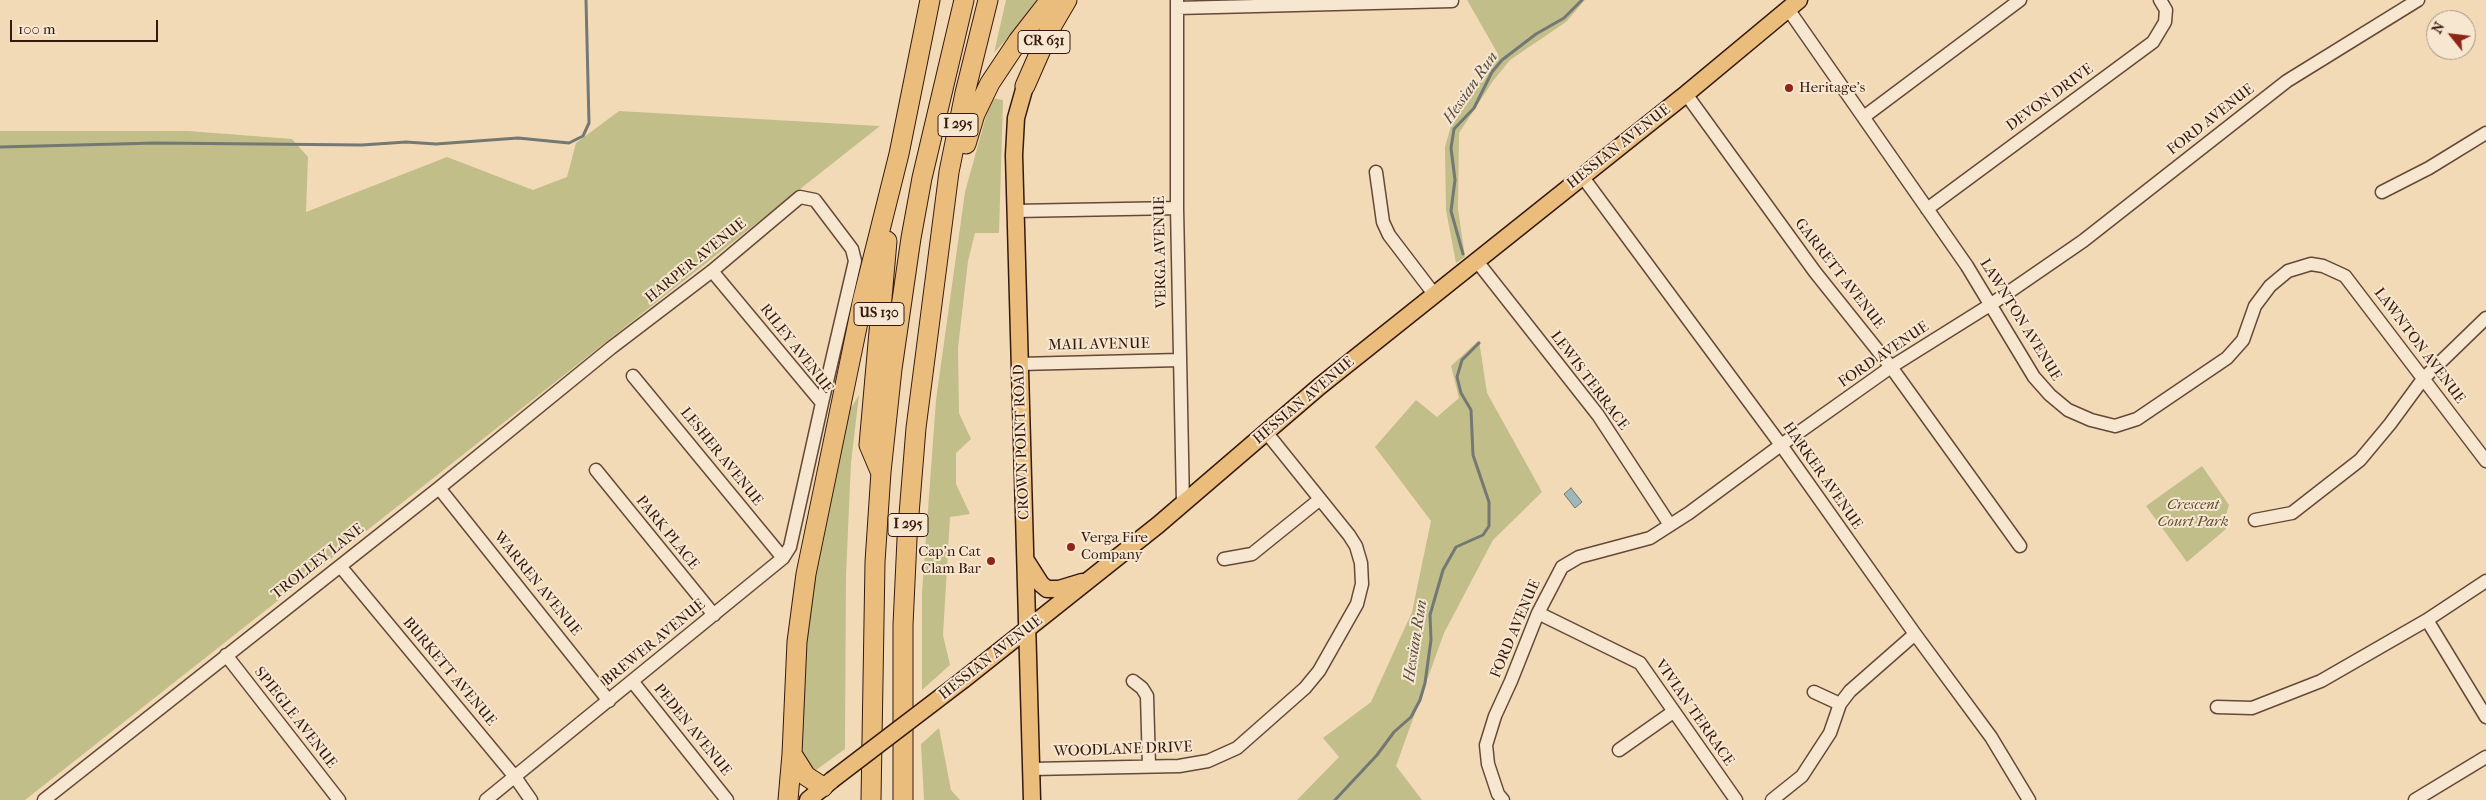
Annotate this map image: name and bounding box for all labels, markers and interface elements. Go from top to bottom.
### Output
scale bar [12,10,160,42]
north arrow [2426,10,2476,60]
text: N [2428,19,2448,37]
text: 100 m [18,20,56,38]
road number: CR 631 [1018,31,1070,54]
water label: Hessian Run [1439,48,1503,128]
street label: DEVON DRIVE [2003,60,2097,136]
place label: Heritage's [1799,79,1865,97]
street label: FORD AVENUE [2164,81,2258,159]
marker: Heritage's [1783,82,1795,94]
street label: HESSIAN AVENUE [1564,101,1674,193]
road number: I 295 [938,114,978,136]
street label: VERGA AVENUE [1151,195,1171,309]
street label: HARPER AVENUE [642,215,750,307]
street label: GARRETT AVENUE [1790,215,1888,333]
street label: LAWNTON AVENUE [1975,256,2065,384]
street label: LAWNTON AVENUE [2370,284,2468,408]
street label: RILEY AVENUE [756,301,836,397]
road number: US 130 [854,302,904,326]
street label: FORD AVENUE [1835,318,1933,392]
street label: LEWIS TERRACE [1546,328,1632,434]
street label: MAIL AVENUE [1048,335,1150,355]
street label: HESSIAN AVENUE [1250,353,1358,449]
street label: CROWN POINT ROAD [1010,364,1034,520]
street label: LESHER AVENUE [676,404,766,510]
street label: HARKER AVENUE [1778,419,1866,533]
street label: PARK PLACE [632,492,702,574]
park label: Crescent Court Park [2157,496,2229,531]
road number: I 295 [888,514,928,536]
street label: TROLLEY LANE [268,520,368,604]
street label: WARREN AVENUE [489,528,585,640]
place label: Verga Fire Company [1081,529,1148,564]
marker: Verga Fire Company [1065,541,1077,553]
place label: Cap'n Cat Clam Bar [918,543,981,578]
marker: Cap'n Cat Clam Bar [985,555,997,567]
street label: FORD AVENUE [1487,577,1545,681]
street label: BREWER AVENUE [599,596,709,690]
water label: Hessian Run [1400,598,1432,684]
street label: HESSIAN AVENUE [936,612,1046,704]
street label: BURKETT AVENUE [398,614,500,730]
street label: VIVIAN TERRACE [1651,657,1737,769]
street label: SPIEGLE AVENUE [250,664,340,772]
street label: PEDEN AVENUE [649,680,735,780]
street label: WOODLANE DRIVE [1053,739,1193,761]

